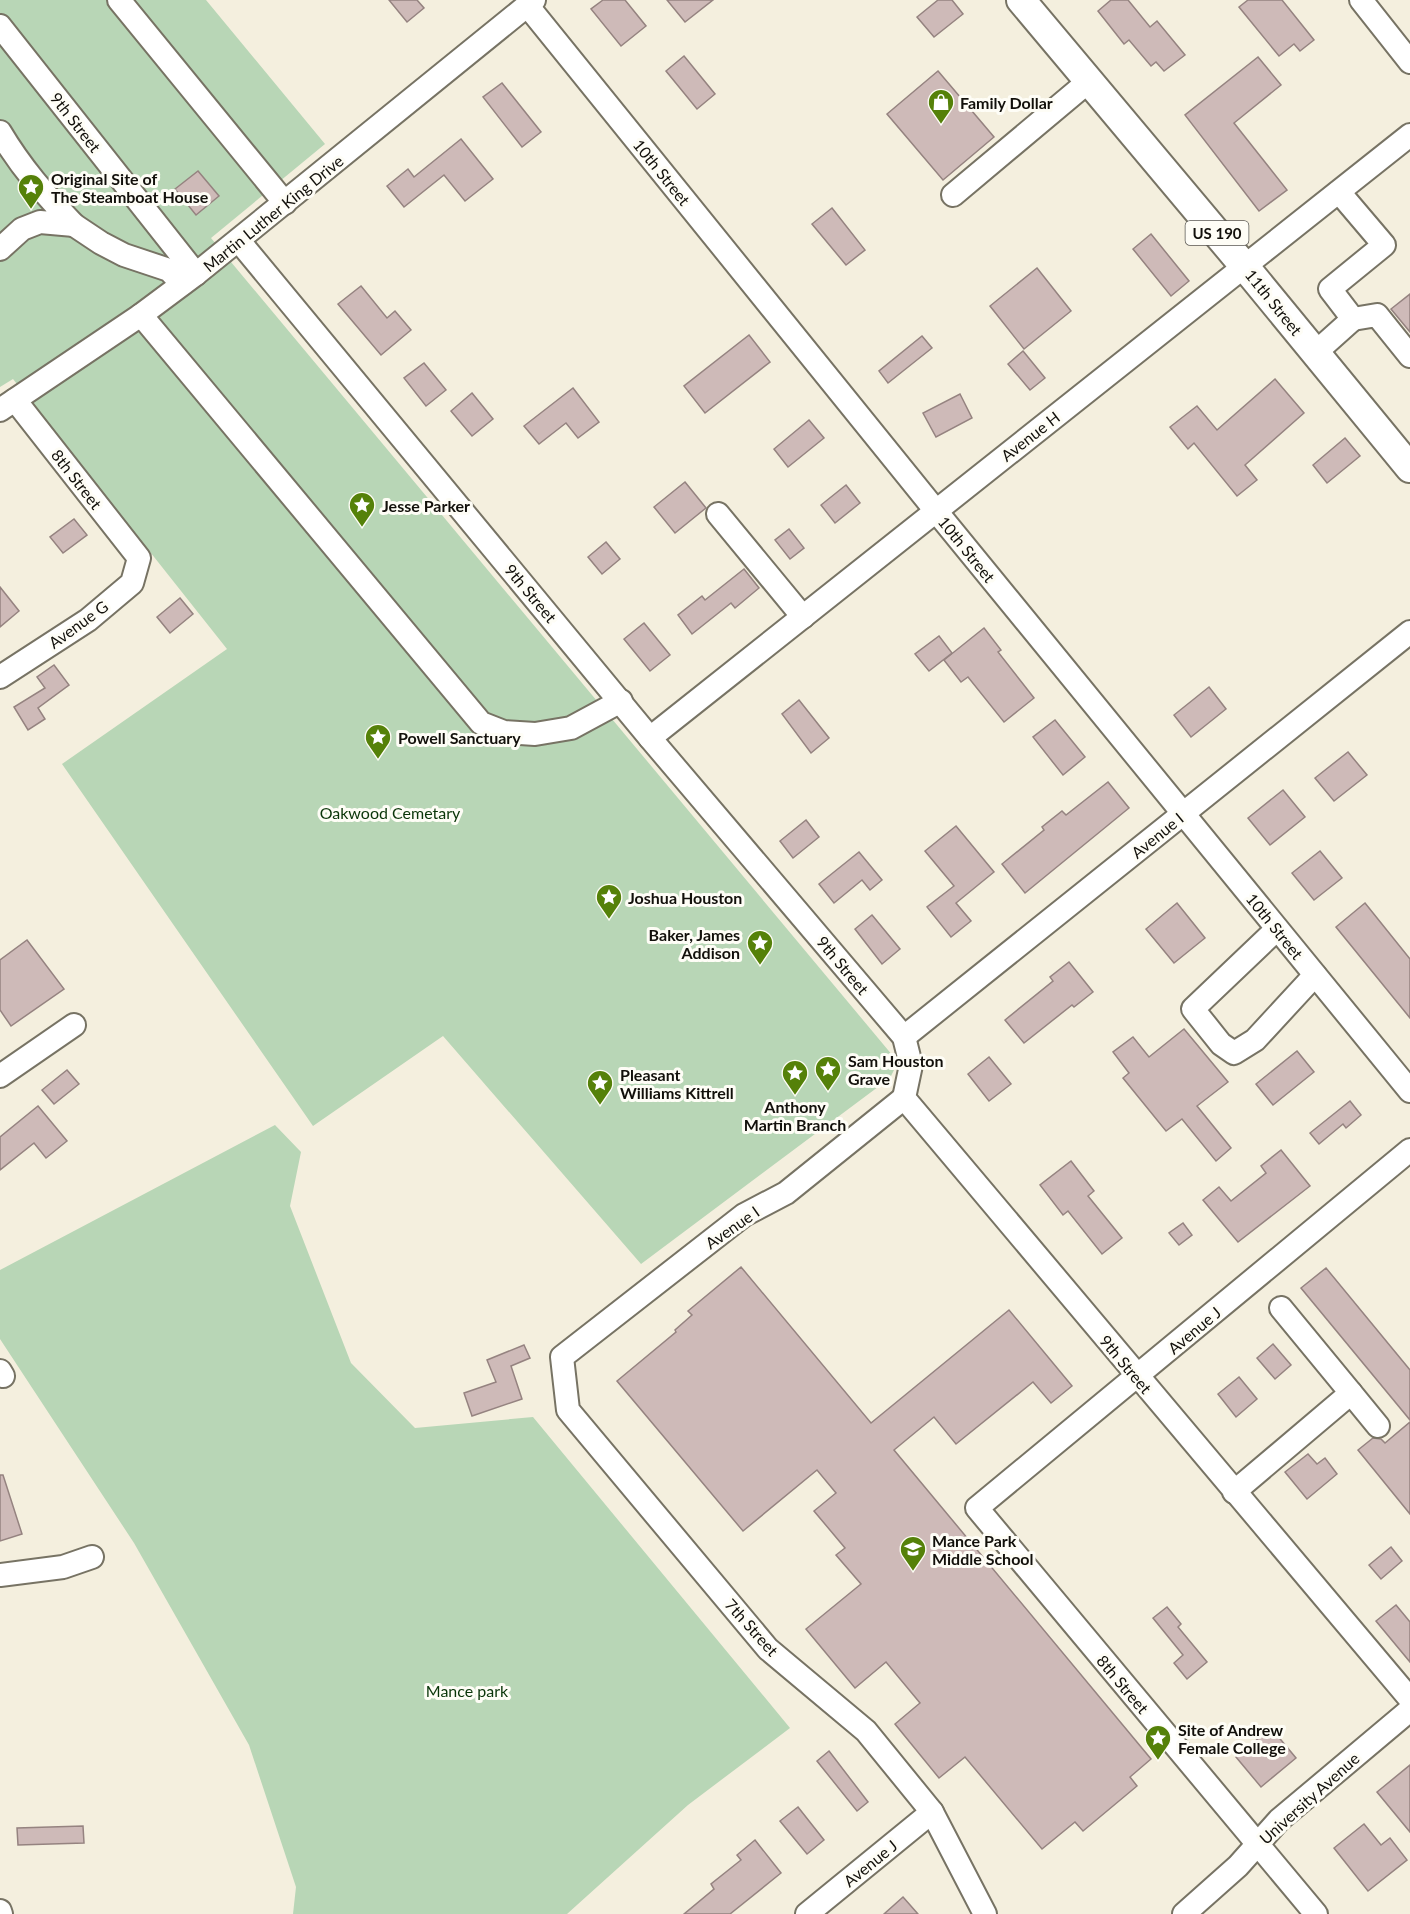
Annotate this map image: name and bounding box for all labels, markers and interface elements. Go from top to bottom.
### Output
shop icon: Family Dollar [926,87,956,125]
street label: 9th Street [47,89,105,156]
place label: Family Dollar [960,93,1053,112]
street label: 10th Street [630,135,695,209]
street label: Martin Luther King Drive [199,151,347,275]
place label: Original Site of The Steamboat House [51,169,209,206]
place icon: Original Site of The Steamboat House [16,172,46,210]
road number: US 190 [1186,221,1248,245]
street label: 11th Street [1242,265,1307,339]
street label: Avenue H [997,407,1063,465]
street label: 8th Street [48,446,106,513]
place icon: Jesse Parker [347,490,377,528]
place label: Jesse Parker [382,496,470,515]
street label: 10th Street [935,512,1000,586]
street label: 9th Street [501,560,561,626]
street label: Avenue G [45,596,111,652]
place icon: Powell Sanctuary [363,722,393,760]
place label: Powell Sanctuary [398,728,521,747]
park label: Oakwood Cemetary [320,803,461,822]
street label: Avenue I [1127,808,1187,862]
place icon: Joshua Houston [594,882,624,920]
place label: Joshua Houston [628,888,742,907]
street label: 10th Street [1243,889,1308,963]
place label: Baker, James Addison [649,925,740,962]
place icon: Baker, James Addison [745,928,775,966]
street label: 9th Street [813,932,873,998]
place label: Sam Houston Grave [848,1051,944,1088]
place icon: Sam Houston Grave [813,1054,843,1092]
place icon: Anthony Martin Branch [780,1058,810,1096]
place label: Pleasant Williams Kittrell [620,1065,734,1102]
place icon: Pleasant Williams Kittrell [585,1068,615,1106]
place label: Anthony Martin Branch [744,1097,846,1134]
street label: Avenue I [701,1202,763,1252]
street label: Avenue J [1164,1302,1224,1358]
street label: 9th Street [1096,1331,1156,1397]
place label: Mance Park Middle School [932,1531,1034,1568]
school or university icon: Mance Park Middle School [898,1534,928,1572]
street label: 7th Street [721,1595,783,1660]
street label: 8th Street [1093,1651,1153,1717]
park label: Mance park [426,1681,509,1700]
place label: Site of Andrew Female College [1178,1720,1286,1757]
place icon: Site of Andrew Female College [1143,1723,1173,1761]
street label: University Avenue [1255,1748,1363,1848]
street label: Avenue J [839,1836,901,1890]

